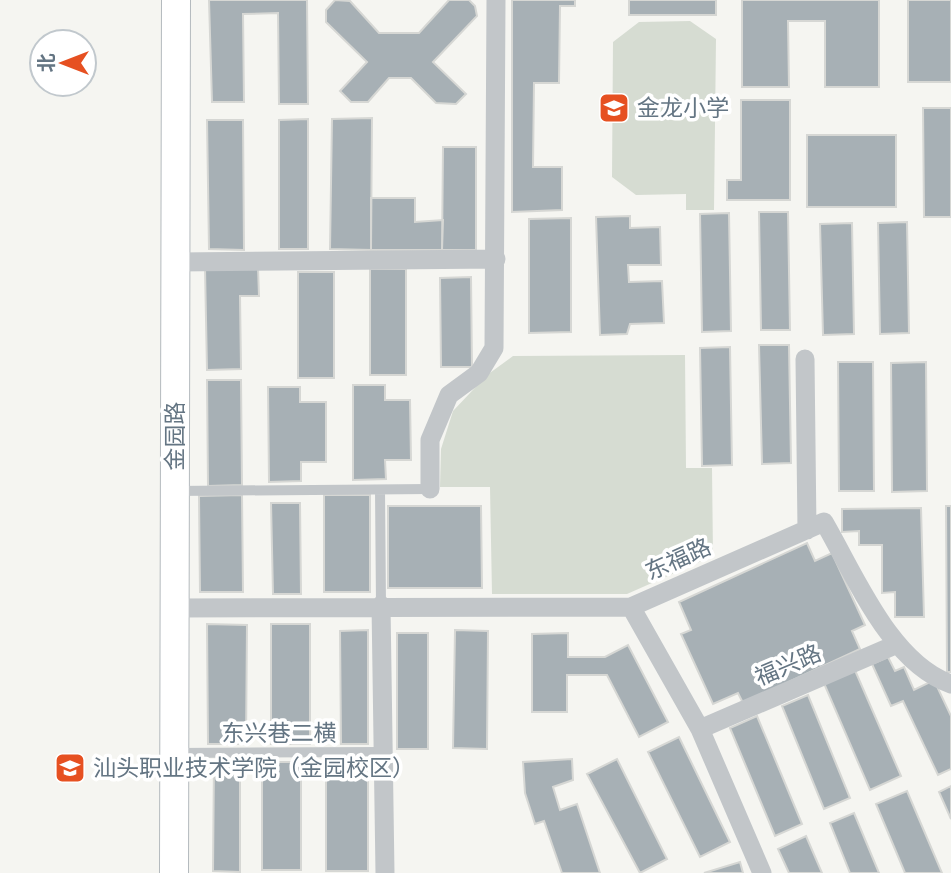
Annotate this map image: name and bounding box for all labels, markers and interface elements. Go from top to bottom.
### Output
north arrow [28,28,98,98]
text: 北 [35,53,58,73]
school or university icon: 金龙小学 [597,91,631,125]
place label: 金龙小学 [637,94,729,122]
street label: 金园路 [161,402,189,471]
street label: 东福路 [641,532,715,586]
street label: 福兴路 [751,639,825,691]
street label: 东兴巷二横 [222,719,337,747]
school or university icon: 汕头职业技术学院（金园校区） [53,751,87,785]
place label: 汕头职业技术学院（金园校区） [93,754,415,782]

